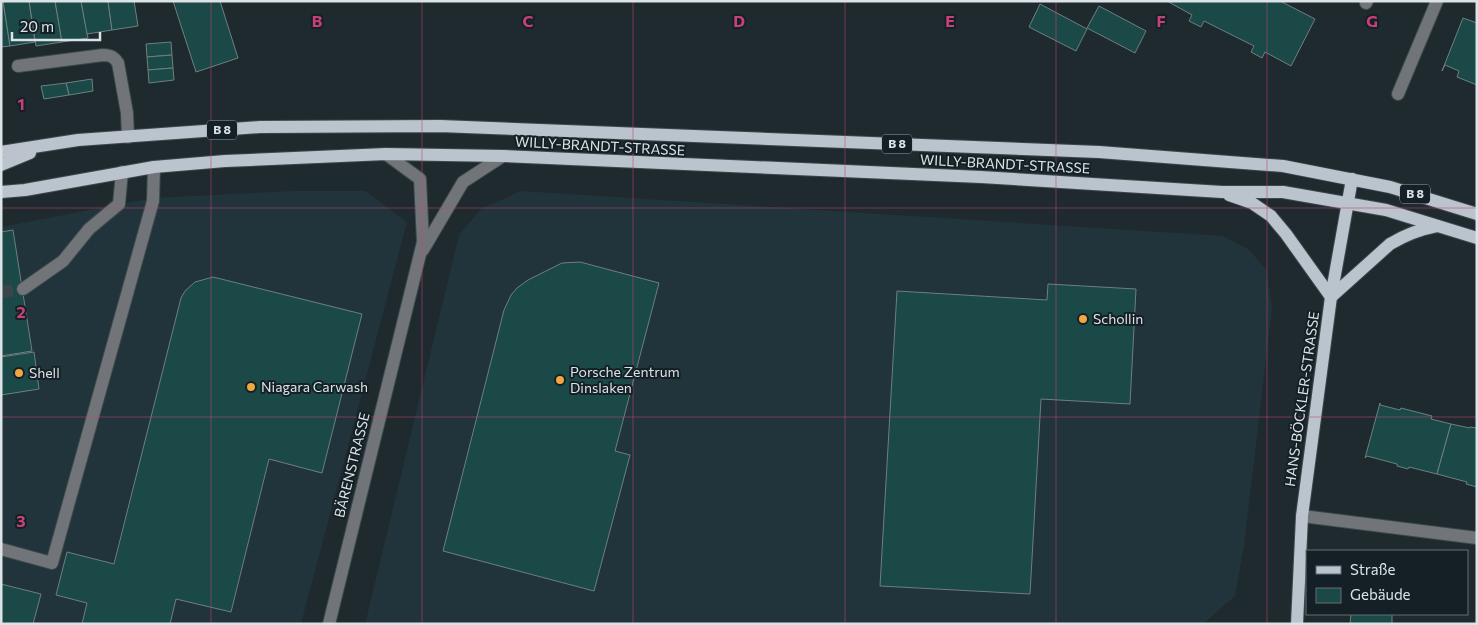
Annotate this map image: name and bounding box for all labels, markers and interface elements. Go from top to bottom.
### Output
scale bar [12,10,100,42]
text: B [312,11,323,30]
text: C [523,11,534,30]
text: D [733,11,745,30]
text: E [945,11,955,30]
text: F [1156,11,1166,30]
text: G [1366,11,1378,30]
text: 20 m [20,17,54,35]
text: 1 [17,94,25,113]
road number: B 8 [207,120,237,140]
street label: WILLY-BRANDT-STRASSE [515,133,685,158]
road number: B 8 [882,134,912,154]
street label: WILLY-BRANDT-STRASSE [920,151,1090,176]
road number: B 8 [1400,184,1430,203]
text: 2 [16,302,26,321]
place label: Schollin [1093,310,1143,327]
street label: HANS-BÖCKLER-STRASSE [1281,310,1322,488]
marker: Schollin [1077,313,1089,325]
place label: Porsche Zentrum Dinslaken [570,363,680,396]
place label: Shell [29,364,60,381]
marker: Shell [13,367,25,379]
marker: Porsche Zentrum Dinslaken [554,374,566,386]
place label: Niagara Carwash [261,378,368,395]
marker: Niagara Carwash [245,381,257,393]
street label: BÄRENSTRASSE [330,411,373,519]
text: 3 [16,511,26,530]
legend [1306,550,1468,615]
text: Straße [1350,560,1396,578]
text: Gebäude [1350,585,1411,603]

